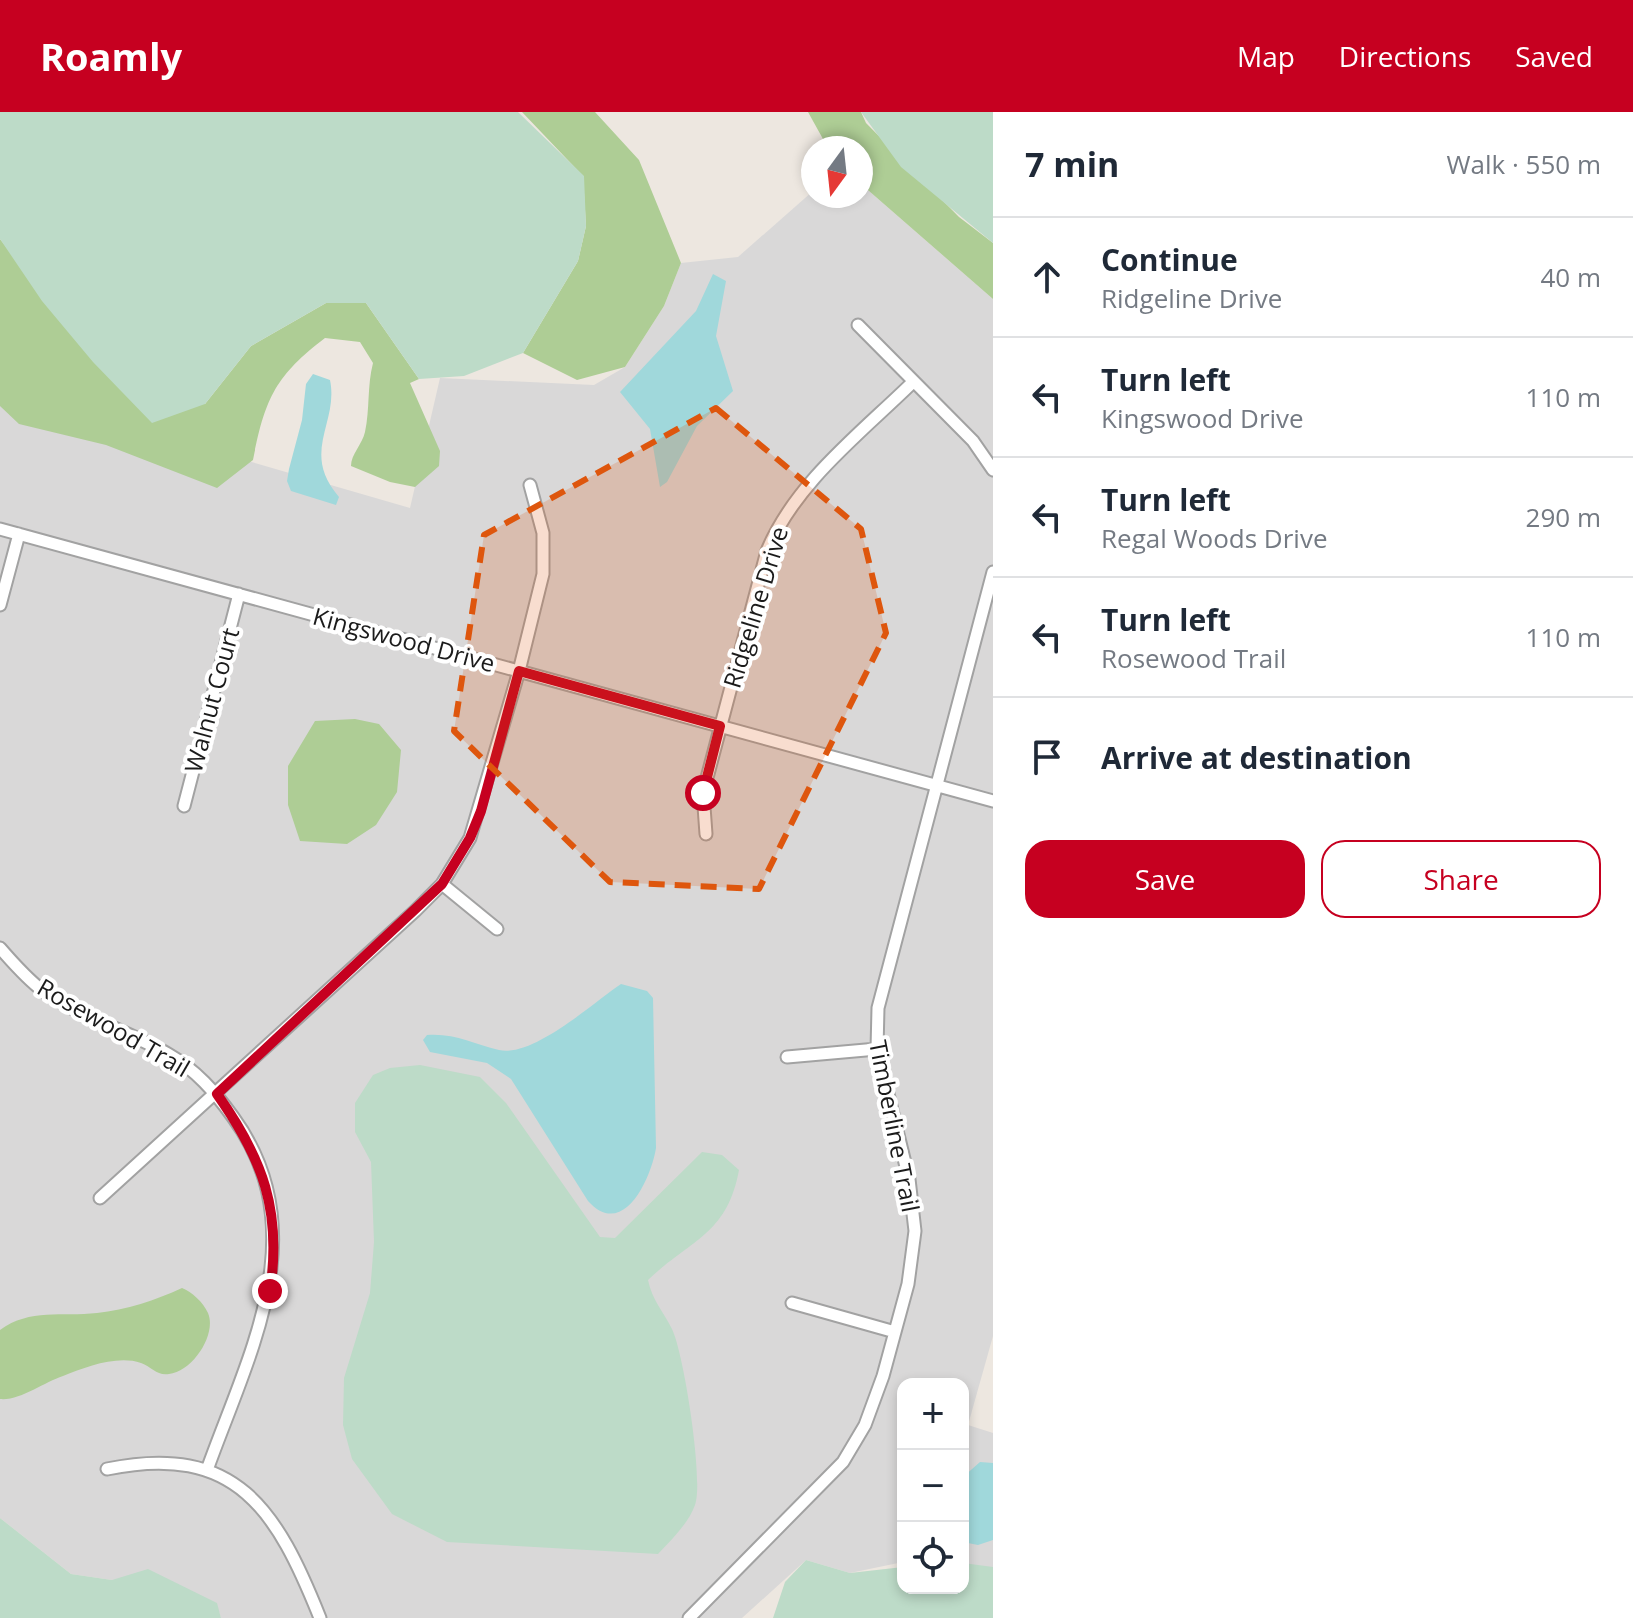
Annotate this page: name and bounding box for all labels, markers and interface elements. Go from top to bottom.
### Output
text: Roamly [40,30,182,82]
text: Map [1237,37,1295,75]
text: Directions [1339,37,1471,75]
text: Saved [1515,37,1593,75]
north arrow [801,136,873,208]
text: 7 min [1025,141,1119,187]
text: Walk · 550 m [1447,146,1601,182]
text: Continue [1101,239,1238,280]
icon: ahead [1025,255,1069,299]
text: 40 m [1540,259,1601,295]
text: Ridgeline Drive [1101,280,1282,316]
text: Turn left [1101,359,1231,400]
icon: left [1025,375,1069,419]
text: 110 m [1526,379,1601,415]
text: Kingswood Drive [1101,400,1304,436]
text: Turn left [1101,479,1231,520]
icon: left [1025,495,1069,539]
text: 290 m [1526,499,1601,535]
text: Regal Woods Drive [1101,520,1328,556]
street label: Ridgeline Drive [715,522,795,692]
street label: Kingswood Drive [309,599,499,679]
text: Turn left [1101,599,1231,640]
icon: left [1025,615,1069,659]
text: 110 m [1526,619,1601,655]
street label: Walnut Court [176,624,246,776]
text: Rosewood Trail [1101,640,1286,676]
icon: arrive [1025,735,1069,779]
text: Arrive at destination [1101,737,1412,778]
route start [685,775,721,811]
button: Save [1025,840,1305,918]
button: Share [1321,840,1601,918]
street label: Rosewood Trail [32,970,196,1084]
street label: Timberline Trail [862,1037,928,1215]
route end [252,1273,288,1309]
map controls [897,1378,969,1594]
button: + [897,1378,969,1450]
button: − [897,1450,969,1522]
button: locate [897,1522,969,1594]

